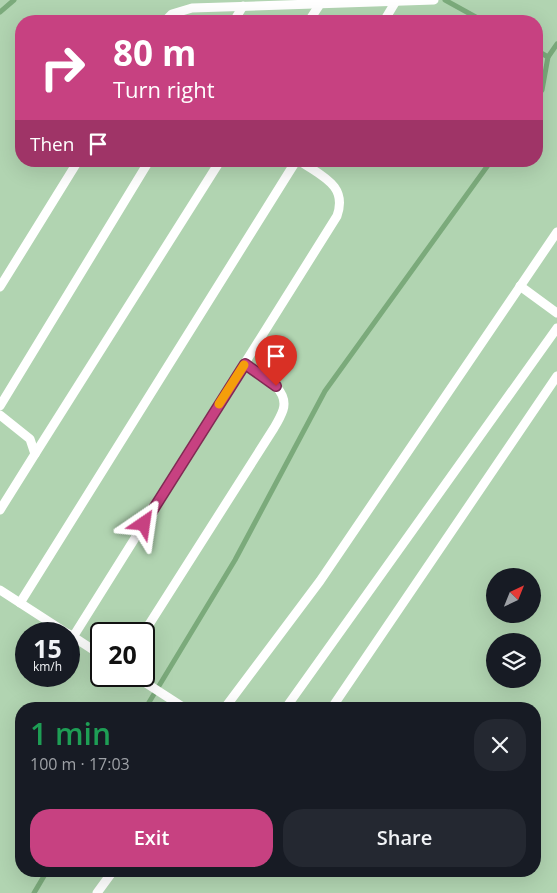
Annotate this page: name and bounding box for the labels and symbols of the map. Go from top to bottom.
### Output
pin [255,335,297,386]
position arrow [117,497,169,549]
north arrow [486,568,541,622]
speed limit sign: 20 [90,622,155,687]

